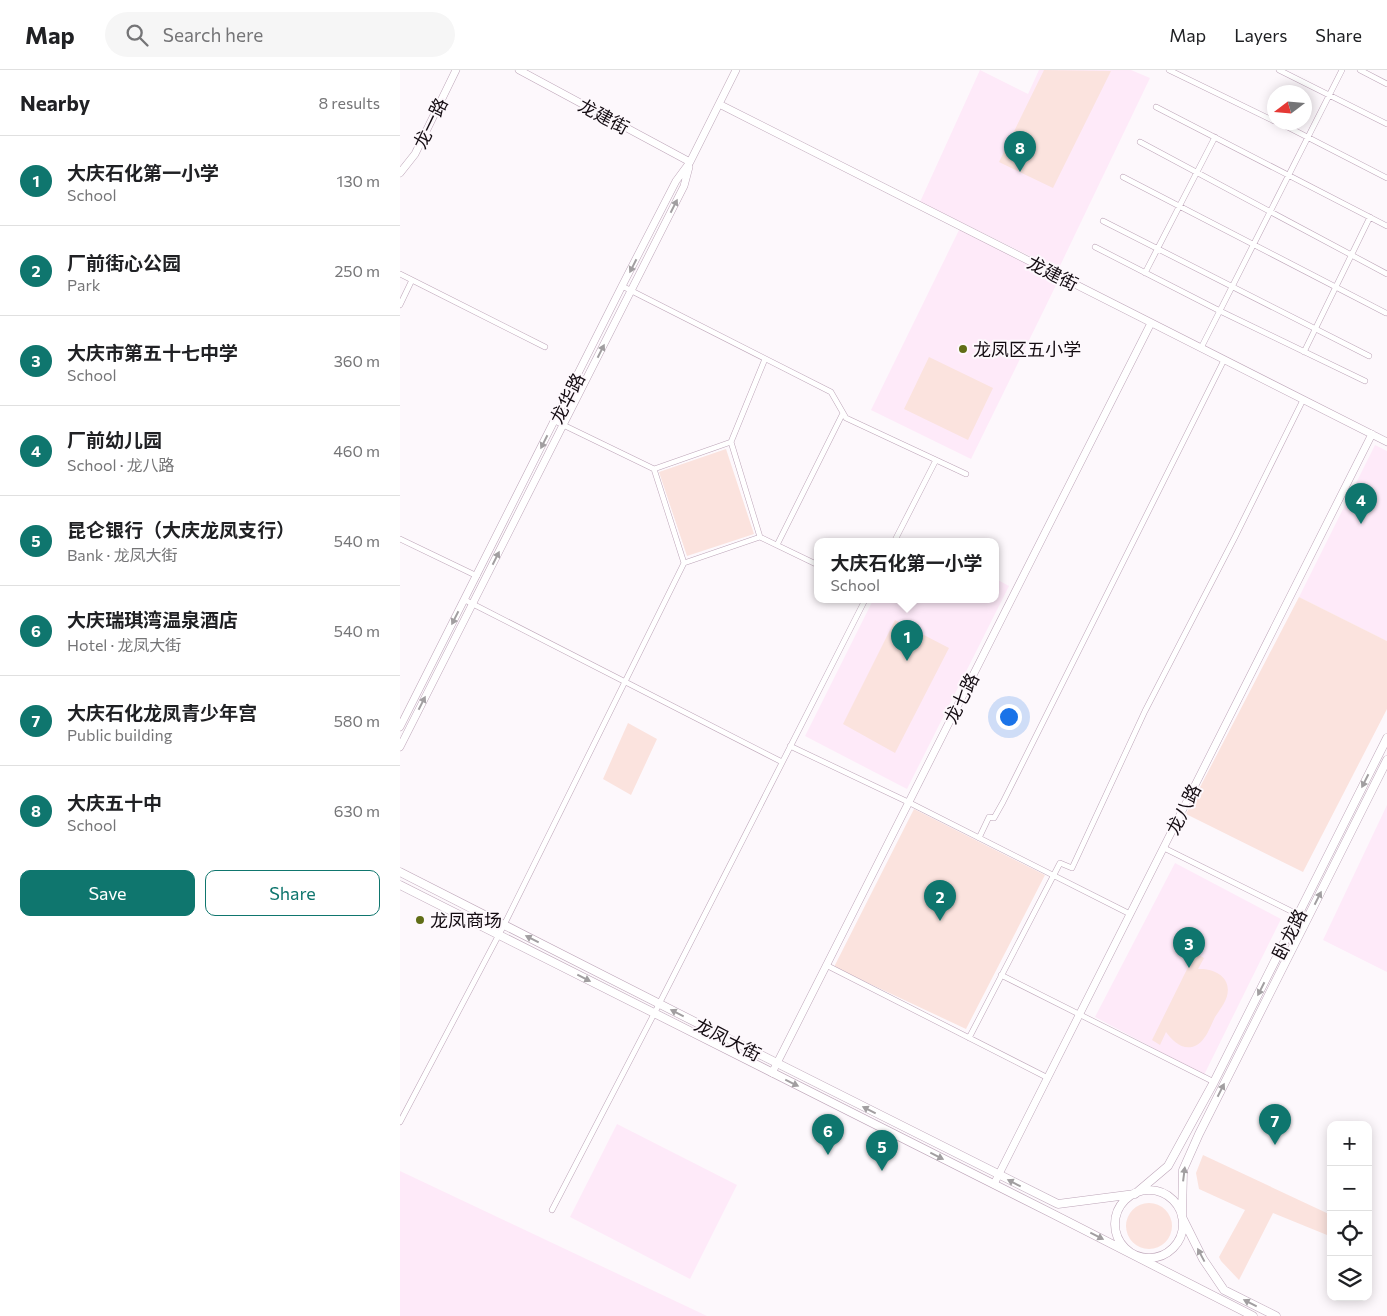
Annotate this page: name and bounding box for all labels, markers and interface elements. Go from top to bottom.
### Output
search box [105,12,455,57]
text: Map [25,20,75,49]
icon: search [123,21,151,49]
text: Search here [163,23,263,46]
text: Map [1169,24,1206,46]
text: Layers [1234,24,1287,46]
text: Share [1315,24,1362,46]
north arrow [1267,85,1312,130]
text: Nearby [20,90,90,115]
text: 8 results [319,93,380,112]
street label: 龙一路 [408,94,452,152]
street label: 龙建街 [575,94,633,138]
pin: 8 [1004,131,1036,172]
text: 大庆石化第一小学 [67,161,219,184]
text: 1 [32,171,40,190]
text: 130 m [337,171,380,190]
text: School [67,185,117,204]
one-way arrow [670,199,678,213]
text: 厂前街心公园 [67,251,181,274]
street label: 龙建街 [1024,251,1082,295]
one-way arrow [629,258,637,273]
text: 2 [31,261,41,280]
text: 250 m [334,261,380,280]
text: Park [67,275,100,294]
place label: 龙凤区五小学 [973,338,1081,360]
text: 大庆市第五十七中学 [67,341,238,364]
marker: 龙凤区五小学 [957,343,969,355]
one-way arrow [597,344,605,358]
text: 3 [31,351,41,370]
text: 360 m [334,351,380,370]
text: School [67,365,117,384]
street label: 龙华路 [545,369,589,427]
text: 厂前幼儿园 [67,428,162,451]
one-way arrow [540,435,548,449]
text: 4 [31,441,41,460]
text: 460 m [333,441,380,460]
text: School · 龙八路 [67,455,175,474]
pin: 4 [1345,483,1377,524]
text: 昆仑银行（大庆龙凤支行） [67,518,295,541]
text: 5 [31,531,41,550]
text: 540 m [334,531,380,550]
popup [814,538,999,603]
text: Bank · 龙凤大街 [67,545,177,564]
one-way arrow [492,551,500,565]
text: 大庆石化第一小学 [830,551,983,574]
text: School [830,575,880,594]
text: 大庆瑞琪湾温泉酒店 [67,608,238,631]
one-way arrow [451,611,459,626]
pin: 1 [891,620,923,661]
text: 6 [31,621,41,640]
text: 540 m [334,621,380,640]
text: Hotel · 龙凤大街 [67,635,181,654]
street label: 龙七路 [939,669,983,727]
one-way arrow [418,696,426,710]
text: 大庆石化龙凤青少年宫 [67,701,257,724]
your location [996,704,1022,730]
text: 7 [32,711,40,730]
text: 580 m [334,711,380,730]
text: Public building [67,725,172,744]
one-way arrow [1361,774,1369,788]
street label: 龙八路 [1161,780,1205,838]
text: 大庆五十中 [67,791,162,814]
text: 8 [31,801,41,820]
text: 630 m [334,801,380,820]
text: School [67,815,117,834]
button: Save [20,870,195,916]
button: Share [205,870,380,916]
pin: 2 [924,880,956,921]
one-way arrow [1314,891,1322,905]
street label: 卧龙路 [1267,905,1311,963]
place label: 龙凤商场 [430,909,502,931]
marker: 龙凤商场 [414,914,426,926]
pin: 3 [1173,927,1205,968]
one-way arrow [525,935,540,943]
one-way arrow [577,974,591,982]
one-way arrow [1257,982,1265,996]
one-way arrow [670,1009,684,1017]
street label: 龙凤大街 [691,1013,765,1065]
one-way arrow [784,1079,799,1087]
one-way arrow [1217,1083,1225,1097]
pin: 7 [1259,1104,1291,1145]
one-way arrow [862,1106,876,1114]
pin: 6 [812,1114,844,1155]
map controls [1327,1121,1372,1301]
button: + [1327,1121,1372,1166]
pin: 5 [866,1130,898,1171]
one-way arrow [930,1152,944,1160]
one-way arrow [1180,1165,1188,1181]
button: − [1327,1166,1372,1211]
one-way arrow [1007,1178,1022,1187]
button: locate [1327,1211,1372,1256]
one-way arrow [1089,1232,1104,1240]
one-way arrow [1197,1247,1205,1262]
button: layers [1327,1256,1372,1301]
one-way arrow [1243,1299,1258,1307]

